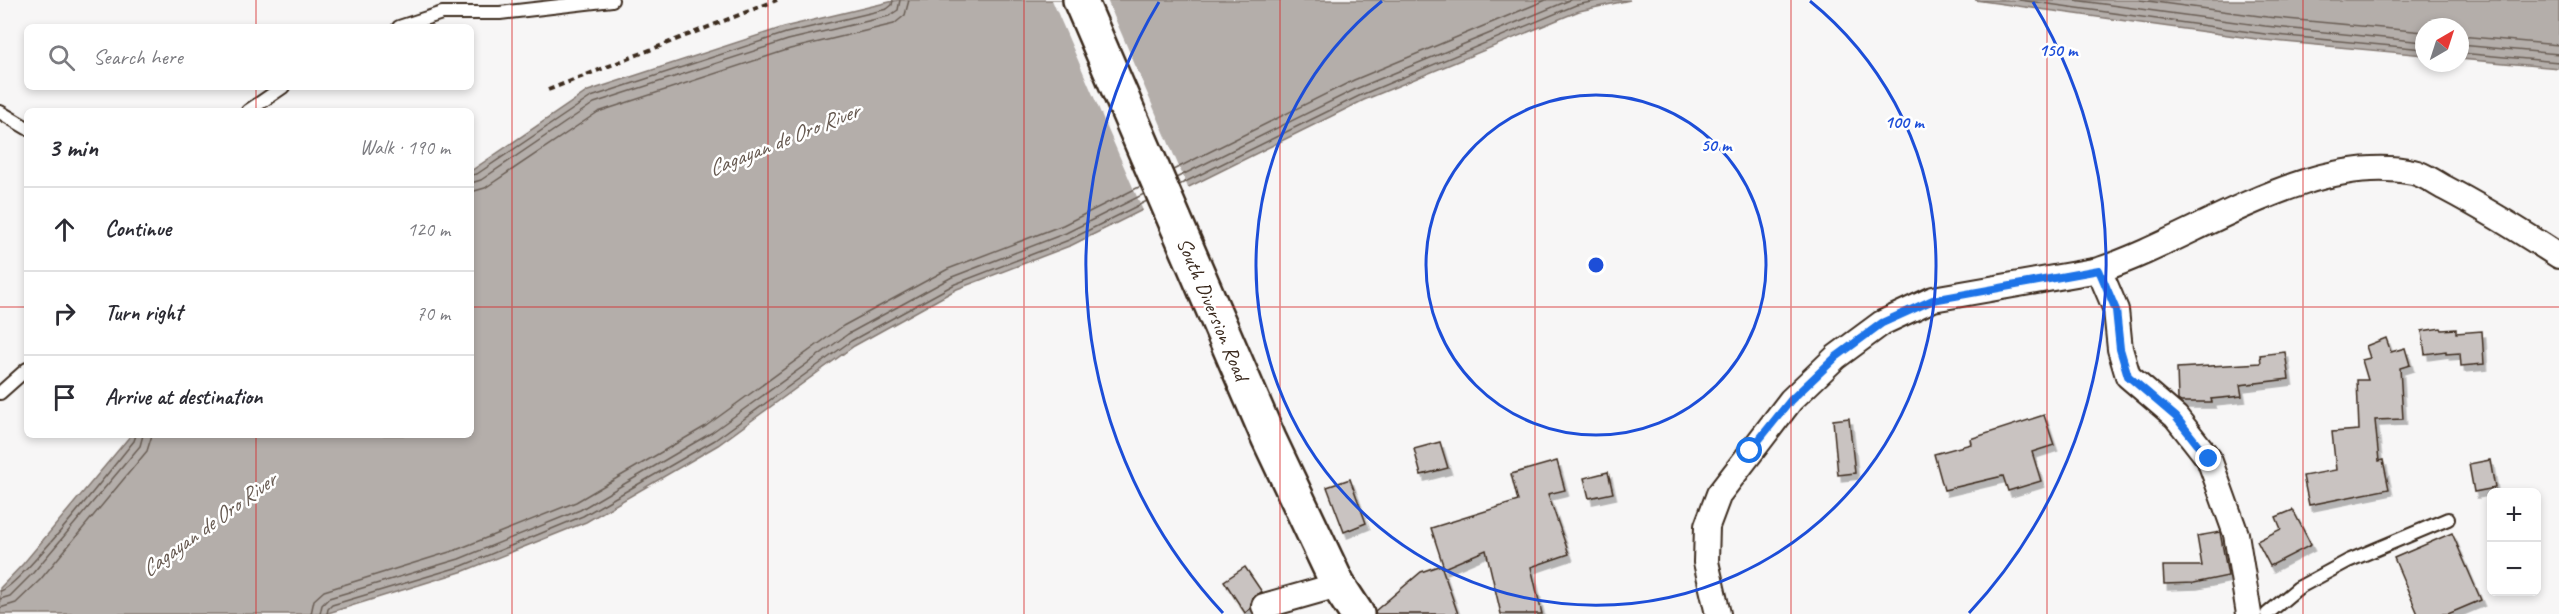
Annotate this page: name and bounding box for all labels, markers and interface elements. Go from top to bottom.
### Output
north arrow [2415,18,2469,72]
search box [24,24,474,90]
text: 150 m [2039,39,2079,61]
icon: search [45,41,78,74]
text: Search here [93,43,183,71]
water label: Cagayan de Oro River [704,96,866,183]
text: 100 m [1885,111,1925,133]
text: 3 min [48,131,98,164]
text: 50 m [1701,134,1733,156]
text: Walk · 190 m [360,135,450,160]
icon: ahead [48,213,81,246]
text: Continue [105,215,171,243]
text: 120 m [407,217,450,242]
street label: South Diversion Road [1171,234,1256,388]
centre of rings [1586,255,1606,275]
icon: right [48,297,81,330]
text: Turn right [105,299,182,327]
text: 70 m [416,301,450,326]
icon: arrive [48,381,81,414]
text: Arrive at destination [105,383,262,411]
route start [1736,437,1762,463]
route end [2195,445,2221,471]
water label: Cagayan de Oro River [136,464,285,583]
map controls [2487,488,2541,596]
button: + [2487,488,2541,542]
button: − [2487,542,2541,596]

